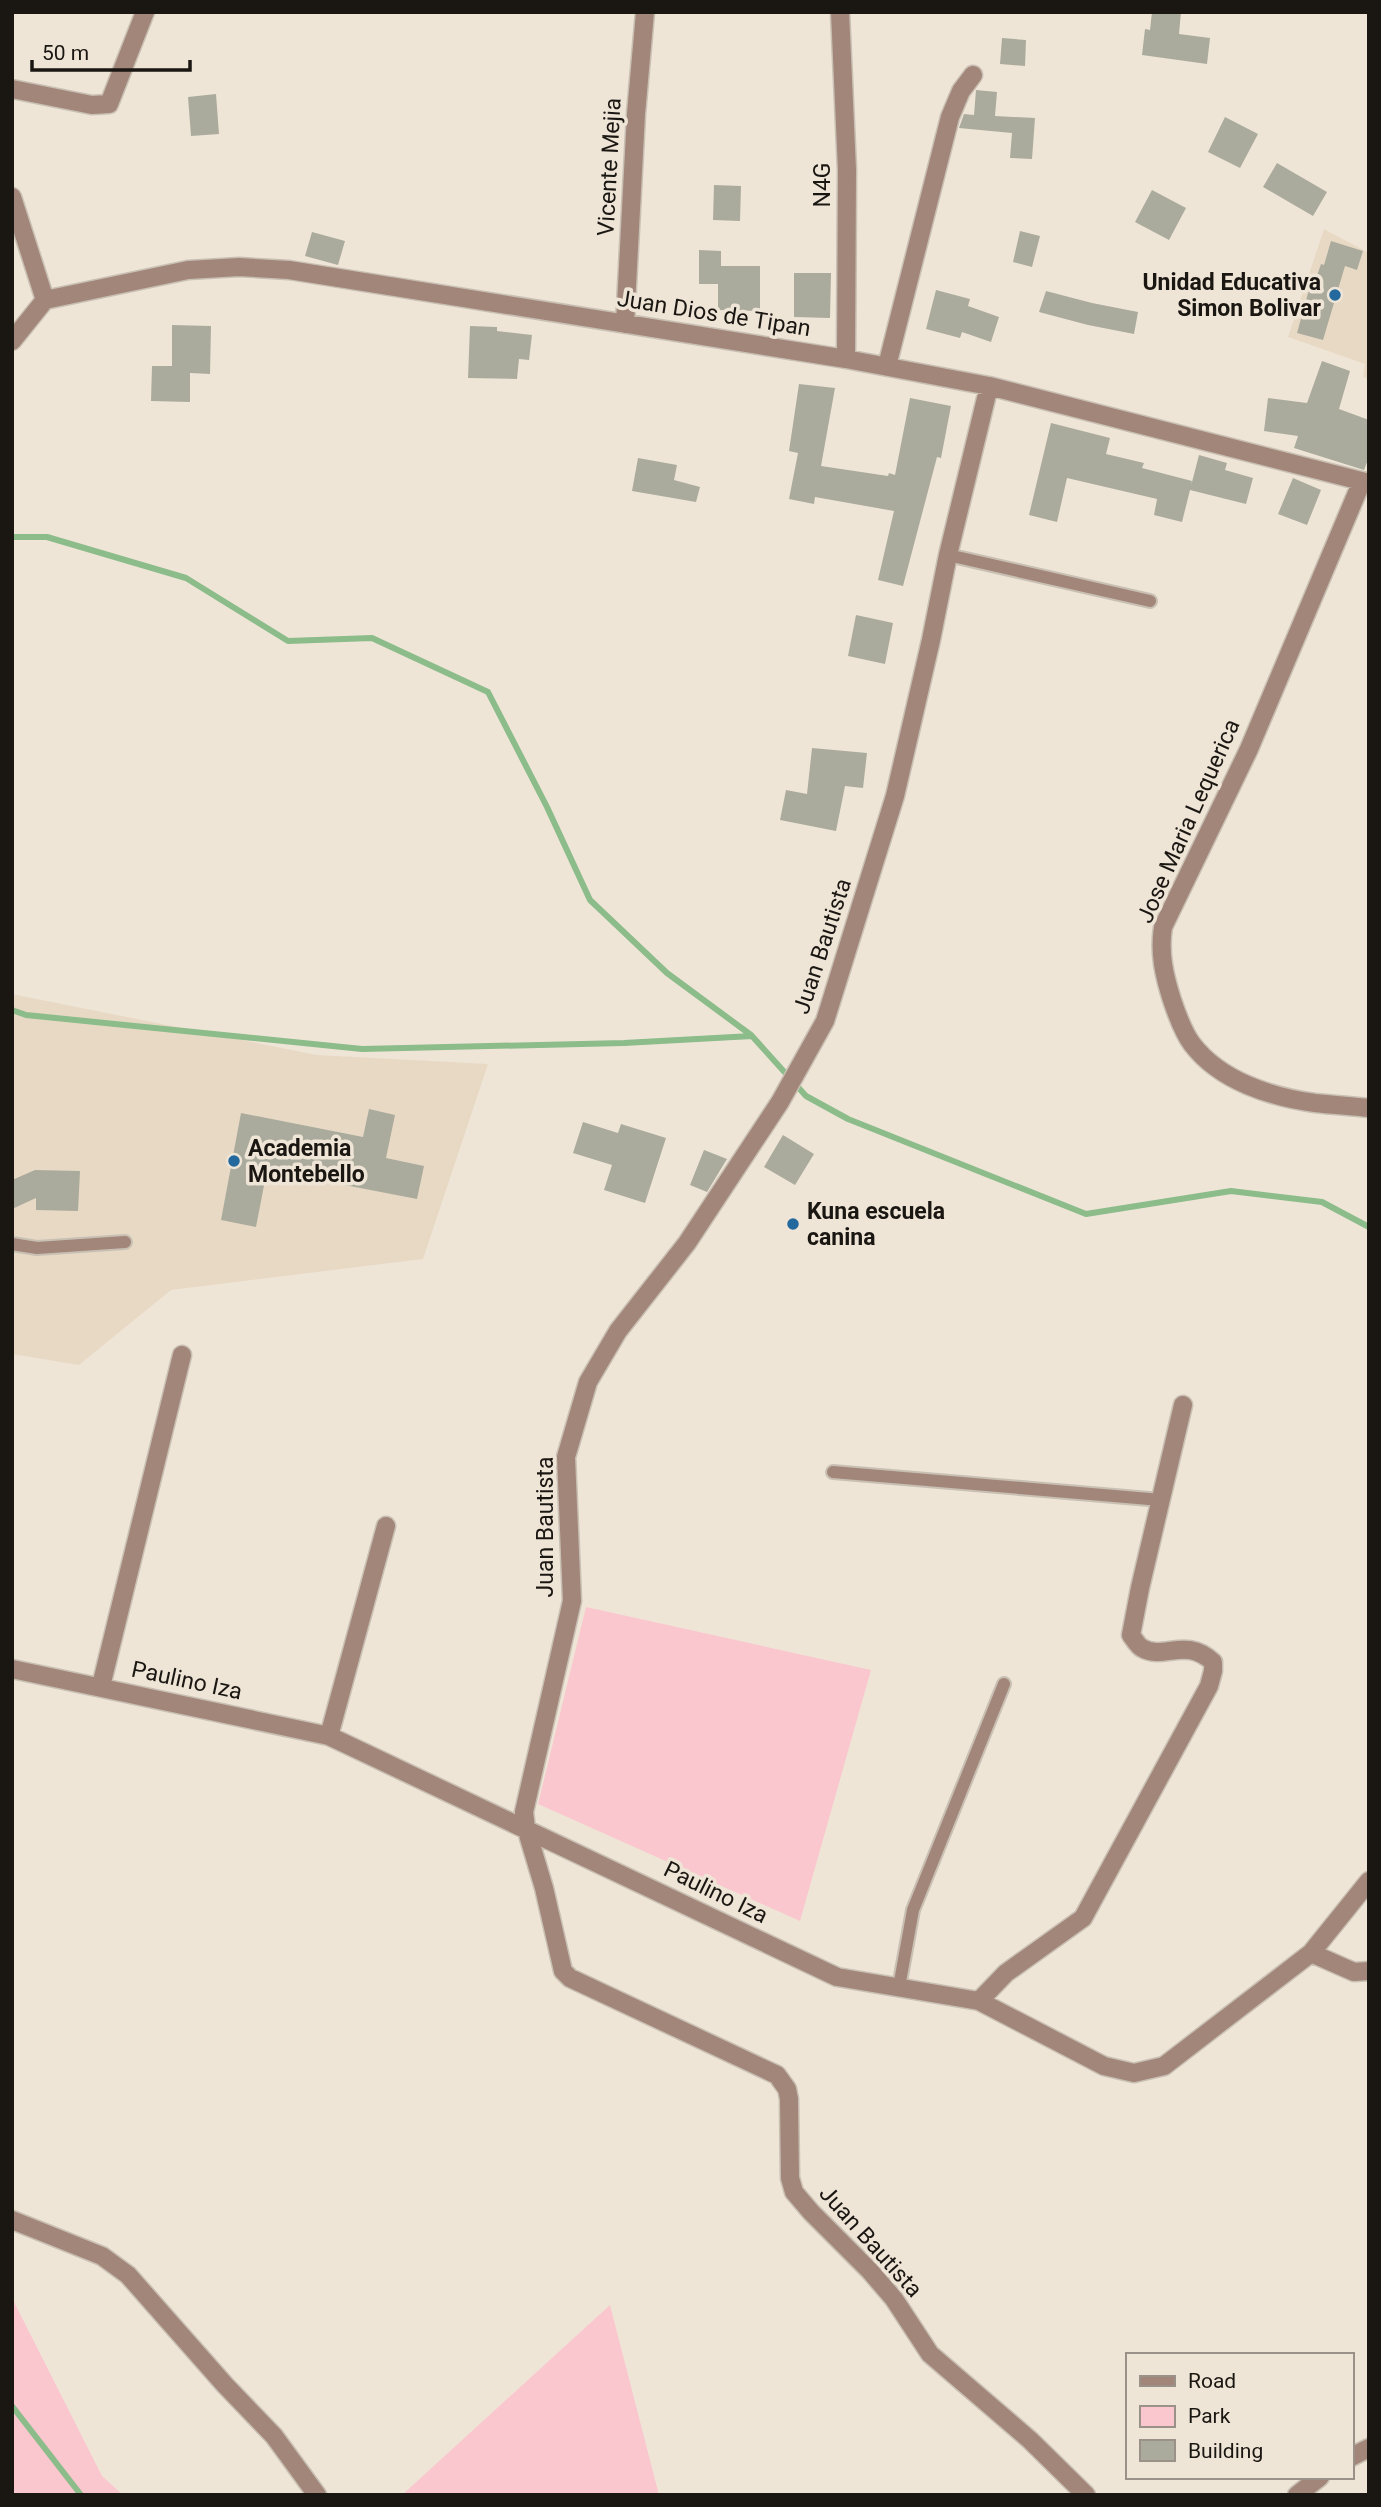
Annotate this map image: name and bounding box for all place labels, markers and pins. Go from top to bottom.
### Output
place label: Unidad Educativa Simon Bolivar [1142,269,1322,322]
marker: Unidad Educativa Simon Bolivar [1327,287,1343,303]
place label: Academia Montebello [248,1135,365,1188]
marker: Academia Montebello [226,1153,242,1169]
place label: Kuna escuela canina [807,1198,945,1251]
marker: Kuna escuela canina [785,1216,801,1232]

